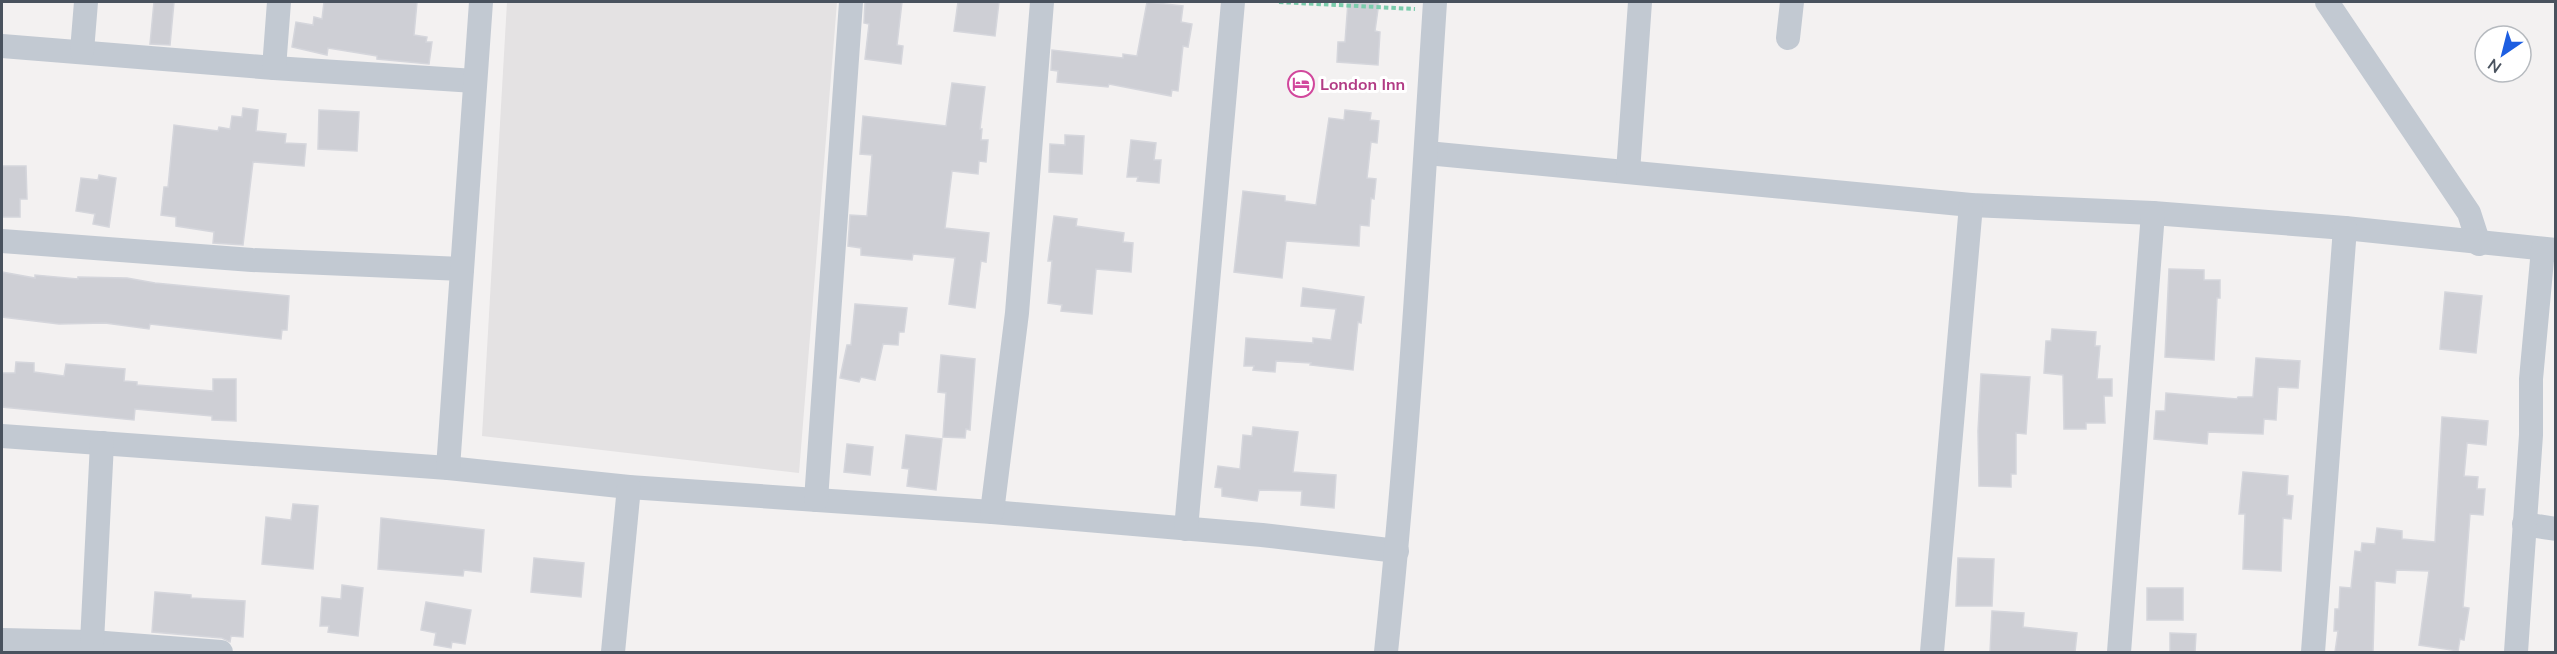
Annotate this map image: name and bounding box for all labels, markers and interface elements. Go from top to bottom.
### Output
north arrow [2473,24,2533,84]
text: N [2484,55,2505,78]
hotel icon: London Inn [1286,69,1316,99]
place label: London Inn [1320,74,1405,94]

